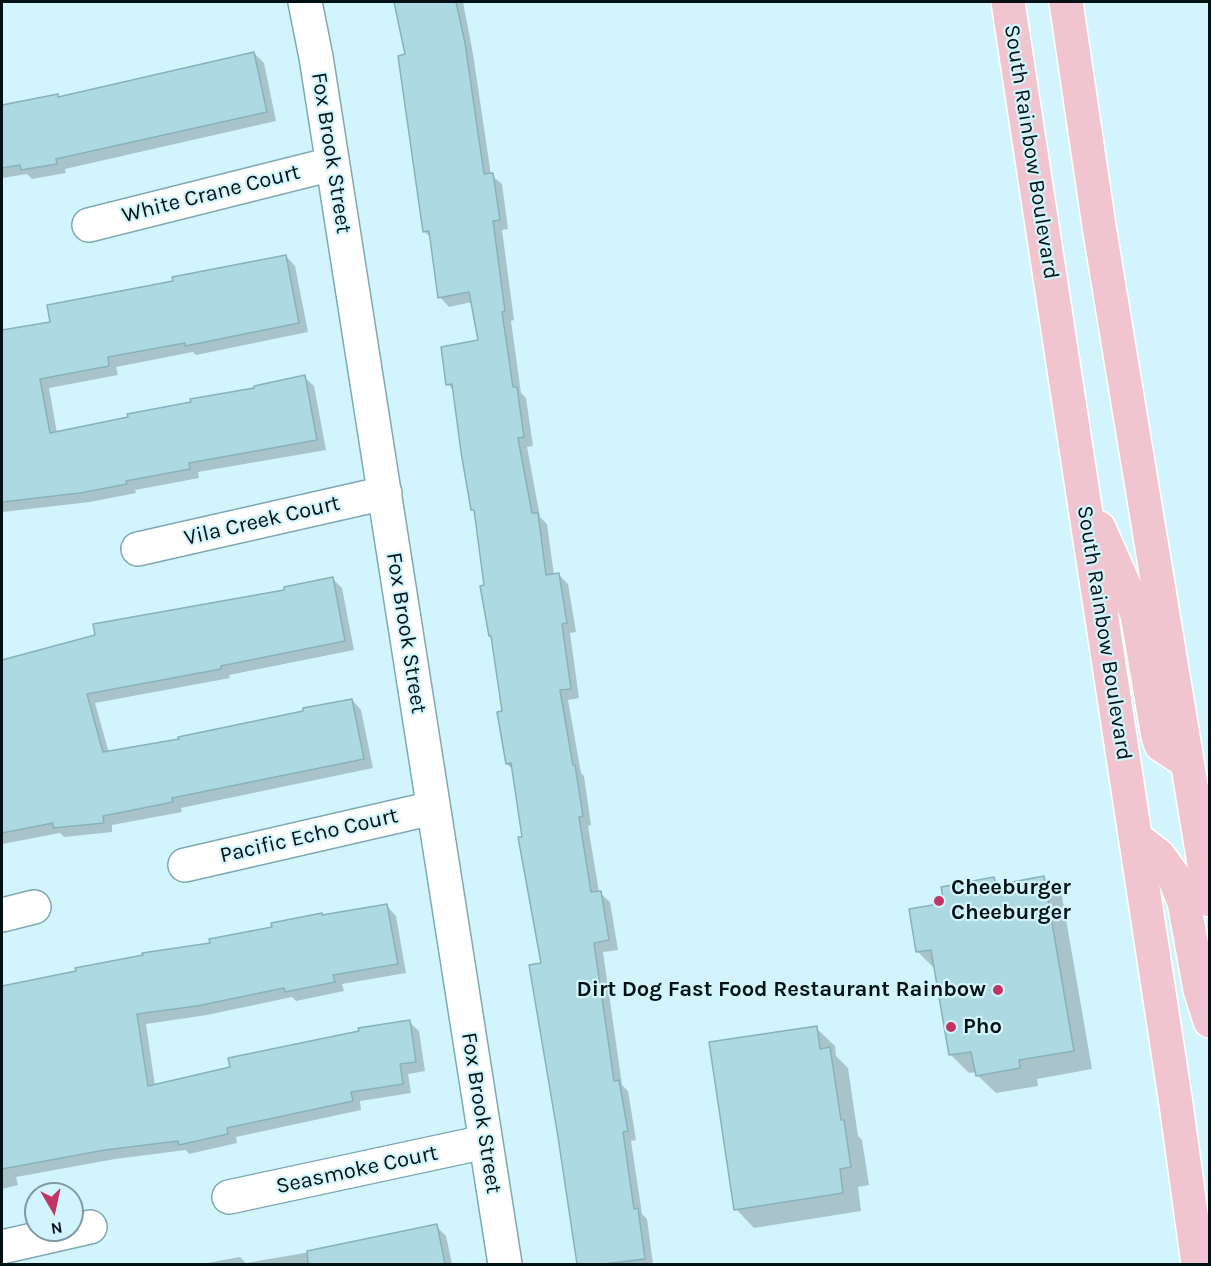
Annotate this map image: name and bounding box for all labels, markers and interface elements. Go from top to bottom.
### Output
street label: South Rainbow Boulevard [998,23,1064,281]
street label: Fox Brook Street [305,70,357,236]
street label: White Crane Court [119,159,303,229]
street label: Vila Creek Court [182,490,342,552]
street label: South Rainbow Boulevard [1071,504,1137,762]
street label: Fox Brook Street [380,550,432,716]
street label: Pacific Echo Court [217,803,401,869]
place label: Cheeburger Cheeburger [951,875,1071,926]
marker: Cheeburger Cheeburger [932,894,946,908]
place label: Dirt Dog Fast Food Restaurant Rainbow [577,977,986,1003]
marker: Dirt Dog Fast Food Restaurant Rainbow [991,983,1005,997]
place label: Pho [963,1014,1002,1040]
marker: Pho [944,1020,958,1034]
street label: Fox Brook Street [455,1030,507,1196]
street label: Seasmoke Court [274,1140,440,1200]
north arrow [24,1182,84,1242]
text: N [49,1218,64,1239]

